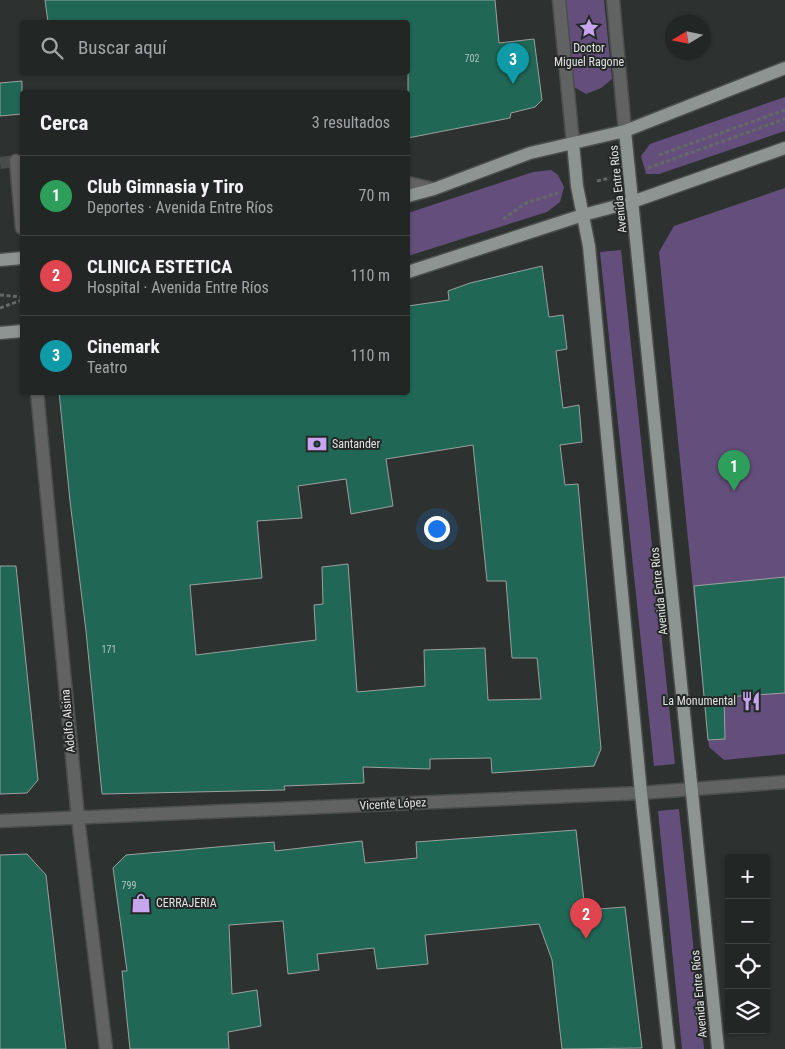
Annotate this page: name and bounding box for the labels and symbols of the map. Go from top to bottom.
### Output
north arrow [665,15,710,60]
place icon: Doctor Miguel Ragone [578,17,600,39]
place label: Doctor Miguel Ragone [554,41,624,69]
pin: 3 [497,43,529,84]
house number: 702 [465,53,479,64]
street label: Avenida Entre Ríos [606,144,630,234]
bank icon: Santander [306,433,328,455]
place label: Santander [332,437,380,451]
pin: 1 [718,450,750,491]
your location [424,516,450,542]
street label: Avenida Entre Ríos [647,546,671,636]
house number: 171 [102,644,116,655]
street label: Adolfo Alsina [58,688,78,753]
restaurant icon: La Monumental [740,690,762,712]
place label: La Monumental [663,694,736,708]
street label: Vicente López [359,795,427,813]
house number: 799 [122,880,136,891]
shop icon: CERRAJERIA [130,892,152,914]
place label: CERRAJERIA [156,896,217,910]
pin: 2 [570,898,602,939]
street label: Avenida Entre Ríos [688,949,710,1039]

